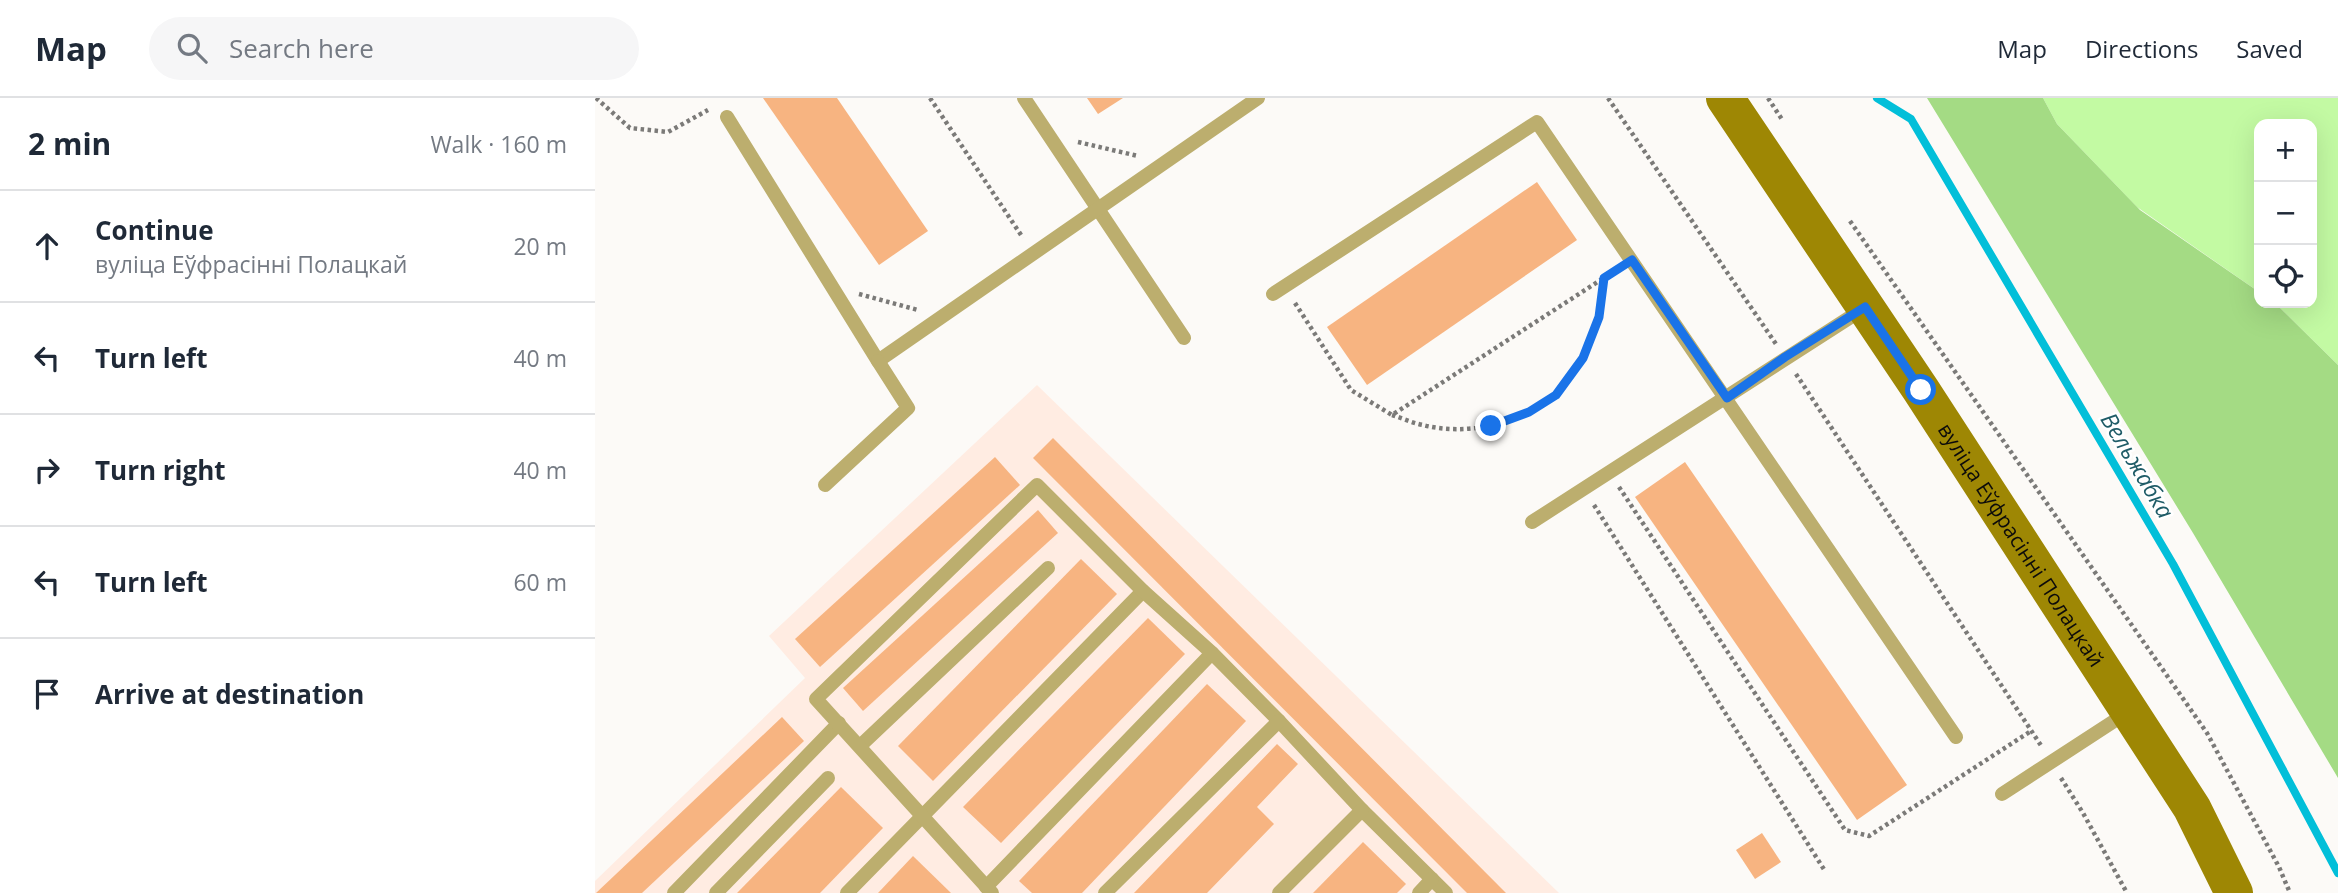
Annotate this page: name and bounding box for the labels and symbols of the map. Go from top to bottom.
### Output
route start [1905,374,1936,405]
water label: Вельжабка [2094,406,2182,524]
route end [1475,410,1506,441]
street label: вуліца Еўфрасінні Полацкай [1932,417,2111,672]

